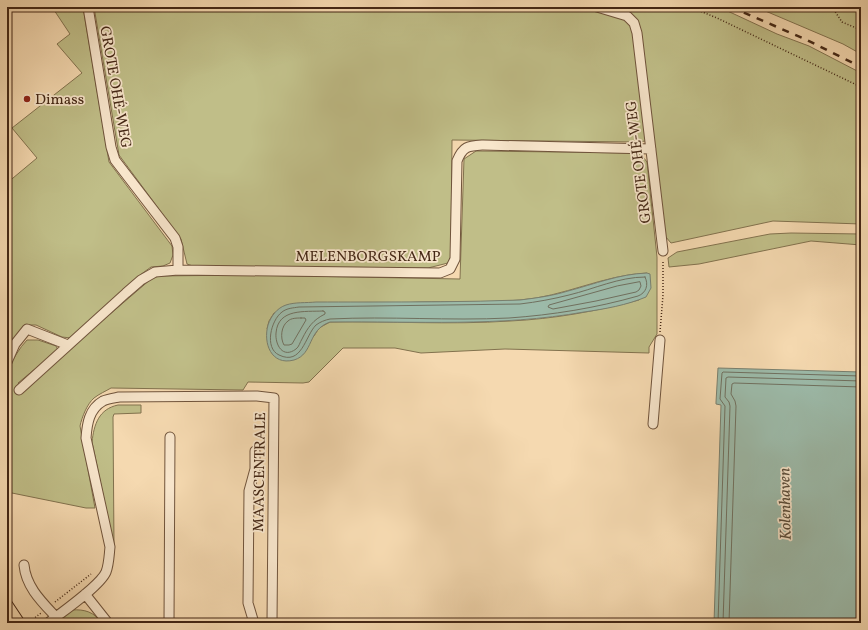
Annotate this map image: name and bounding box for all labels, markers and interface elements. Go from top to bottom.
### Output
street label: GROTE OHÉ-WEG [93,25,136,150]
place label: Dimass [35,90,84,111]
marker: Dimass [22,94,32,104]
street label: GROTE OHÉ-WEG [622,99,657,224]
street label: MELENBORGSKAMP [296,247,441,268]
street label: MAASCENTRALE [249,412,272,532]
water label: Kolenhaven [774,468,798,540]

